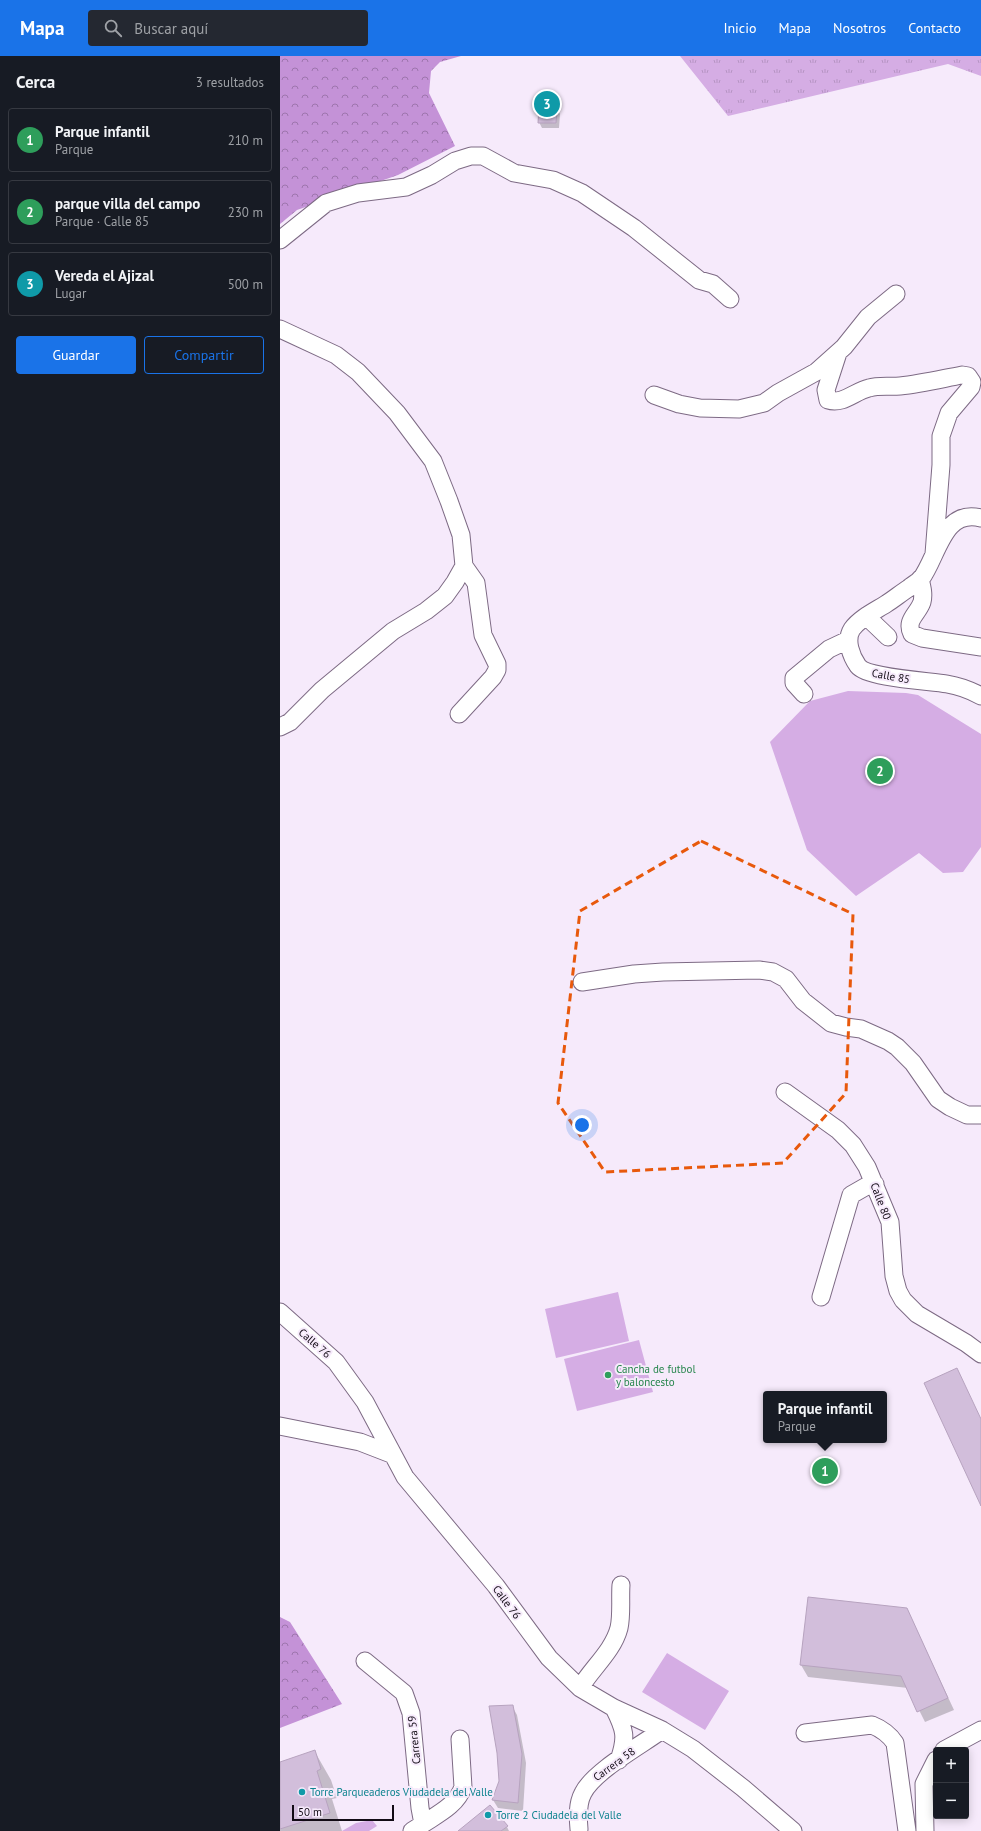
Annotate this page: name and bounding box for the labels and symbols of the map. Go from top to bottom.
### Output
pin: 3 [534,89,560,119]
street label: Calle 85 [871,666,911,686]
pin: 2 [867,756,893,786]
your location [572,1115,592,1135]
street label: Calle 80 [868,1181,894,1221]
street label: Calle 76 [296,1325,334,1361]
place label: Cancha de futbol y baloncesto [616,1362,696,1389]
marker: Cancha de futbol y baloncesto [603,1370,613,1380]
pin: 1 [812,1456,838,1486]
street label: Calle 76 [490,1582,524,1622]
street label: Carrera 59 [404,1715,424,1765]
street label: Carrera 58 [590,1744,638,1784]
place label: Torre Parqueaderos Viudadela del Valle [310,1785,493,1799]
marker: Torre Parqueaderos Viudadela del Valle [297,1787,307,1797]
scale bar [292,1803,394,1822]
place label: Torre 2 Ciudadela del Valle [496,1808,622,1822]
marker: Torre 2 Ciudadela del Valle [483,1810,493,1820]

